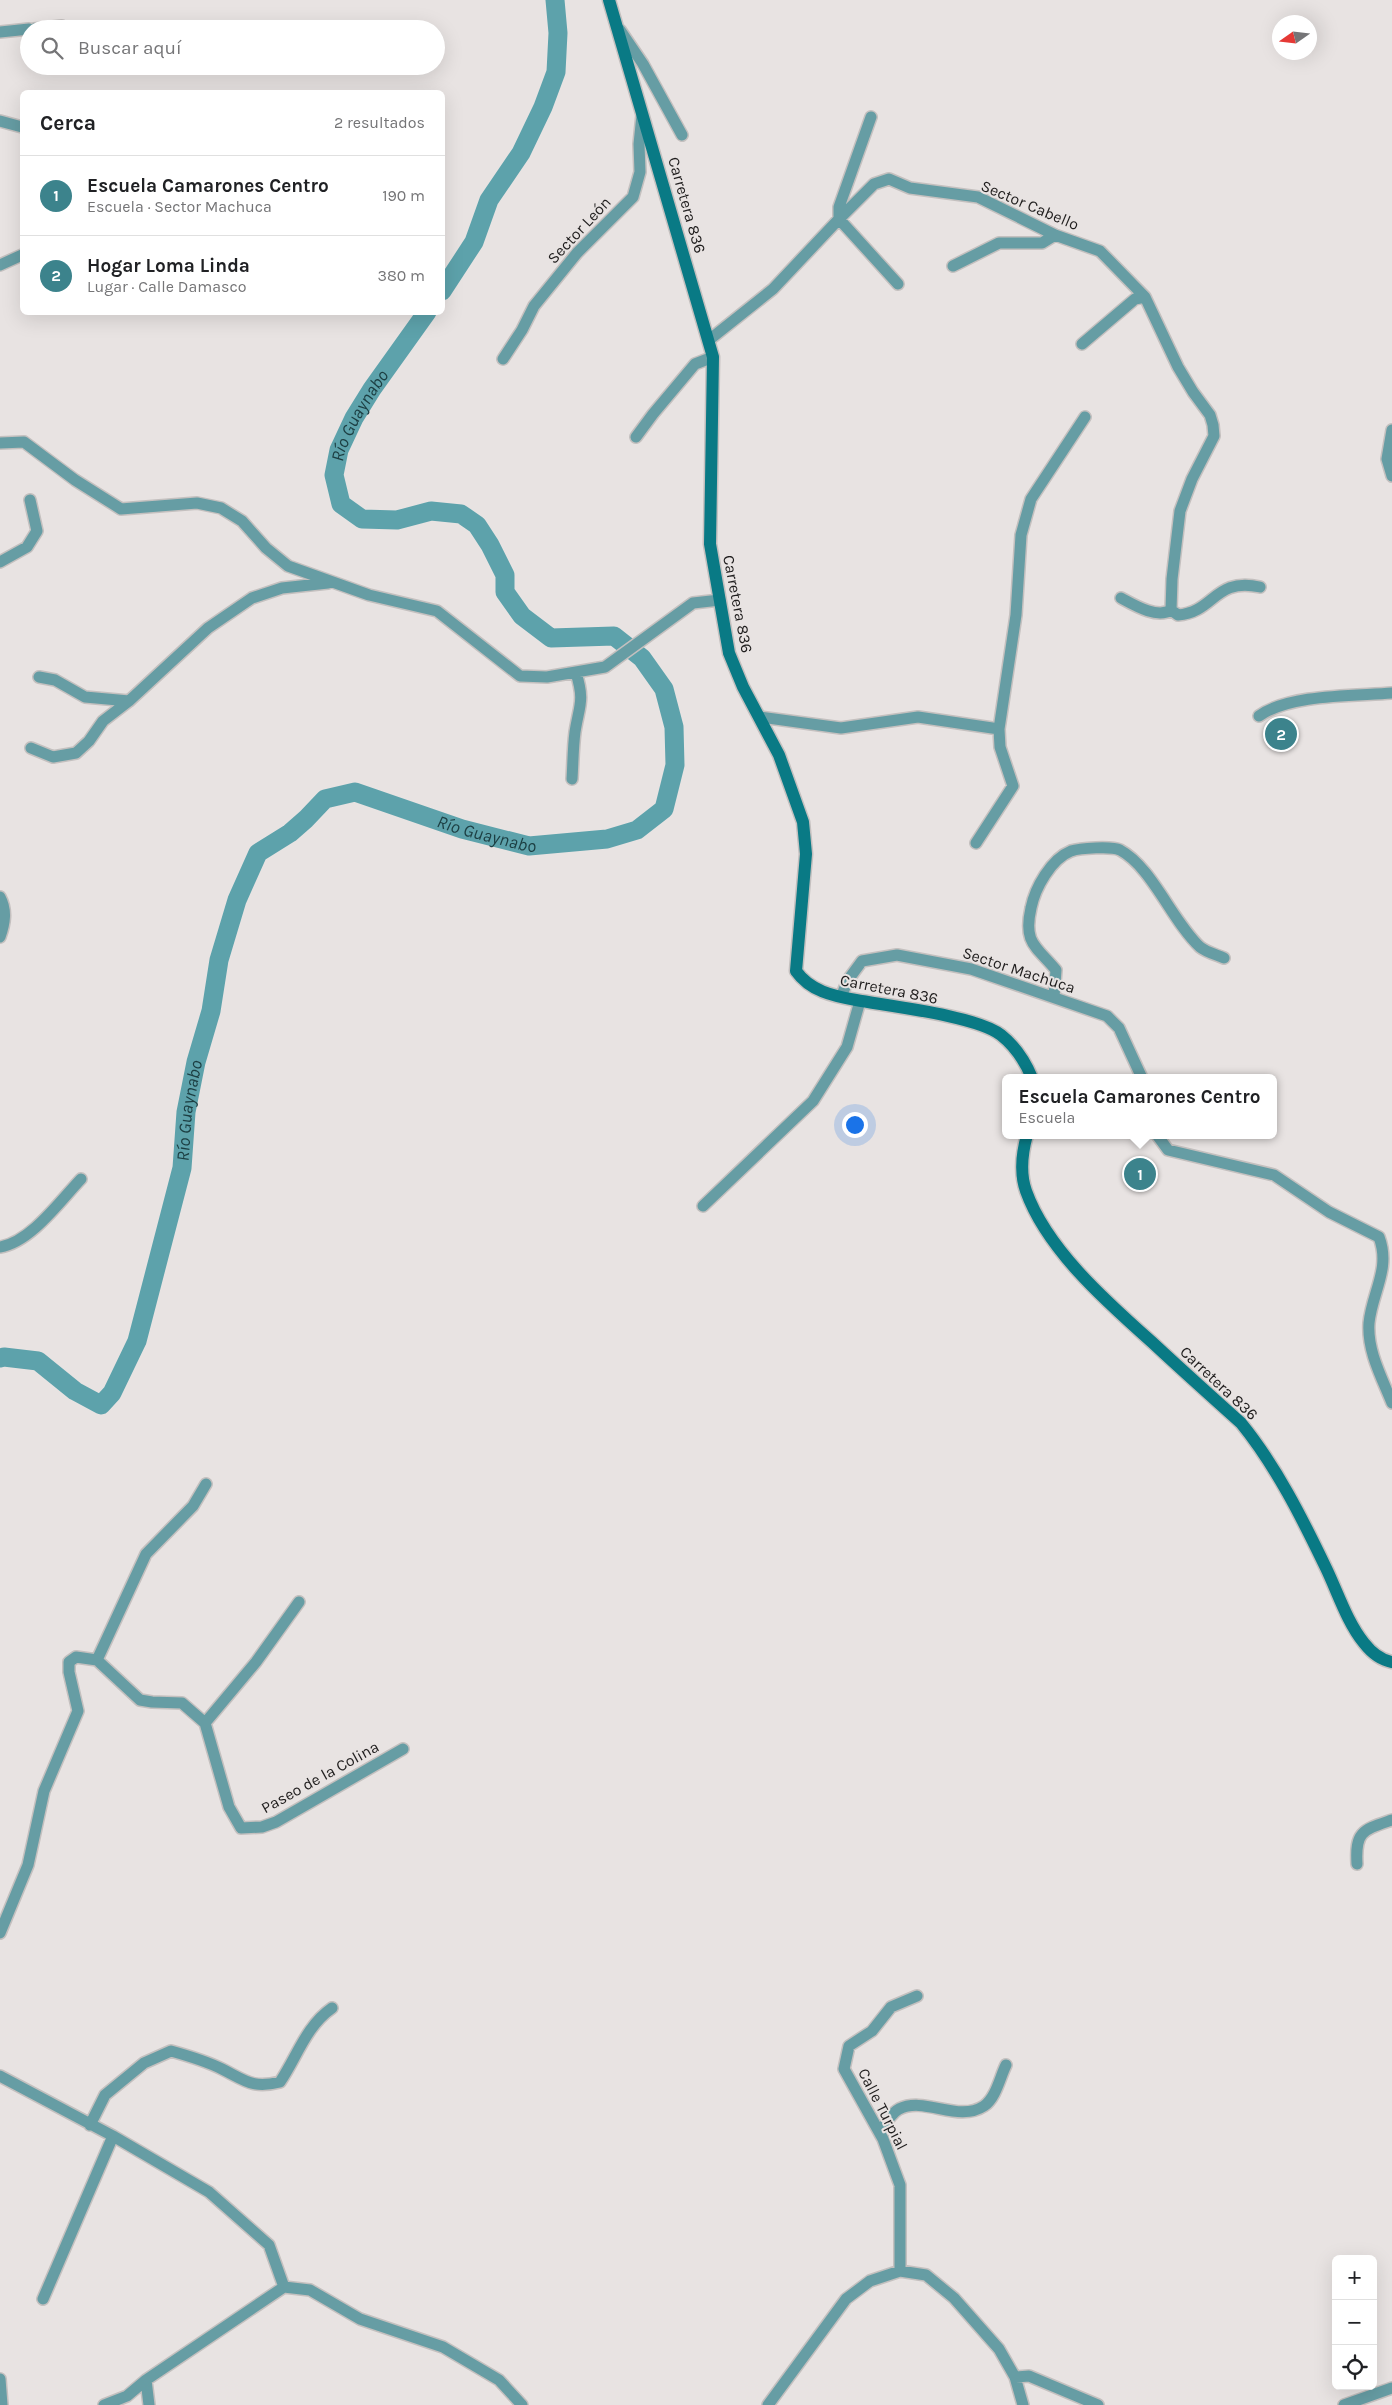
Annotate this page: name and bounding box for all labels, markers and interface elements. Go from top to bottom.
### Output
north arrow [1272,15,1317,60]
search box [20,20,445,75]
icon: search [38,34,66,62]
text: Buscar aquí [78,37,182,59]
text: Cerca [40,111,96,135]
text: 2 resultados [334,113,425,132]
street label: Carretera 836 [664,155,710,255]
text: Escuela Camarones Centro [87,175,329,197]
street label: Sector Cabello [978,176,1082,234]
text: 1 [53,186,59,205]
text: 190 m [382,186,425,205]
street label: Sector León [543,193,615,267]
text: Escuela · Sector Machuca [87,197,272,216]
text: Hogar Loma Linda [87,255,250,277]
text: 2 [51,266,61,285]
text: 380 m [377,266,425,285]
text: Lugar · Calle Damasco [87,277,246,296]
water label: Río Guaynabo [326,365,393,463]
street label: Carretera 836 [719,553,757,655]
pin: 2 [1265,715,1297,753]
water label: Río Guaynabo [434,810,537,857]
street label: Sector Machuca [960,943,1078,997]
street label: Carretera 836 [838,970,940,1008]
water label: Río Guaynabo [172,1058,207,1162]
popup [1002,1074,1277,1139]
text: Escuela Camarones Centro [1019,1086,1260,1108]
text: Escuela [1019,1108,1075,1127]
your location [842,1112,868,1138]
pin: 1 [1124,1155,1156,1193]
street label: Carretera 836 [1176,1342,1262,1424]
street label: Paseo de la Colina [258,1737,382,1817]
street label: Calle Turpial [854,2065,912,2153]
map controls [1332,2255,1377,2390]
button: + [1332,2255,1377,2300]
button: − [1332,2300,1377,2345]
button: locate [1332,2345,1377,2390]

